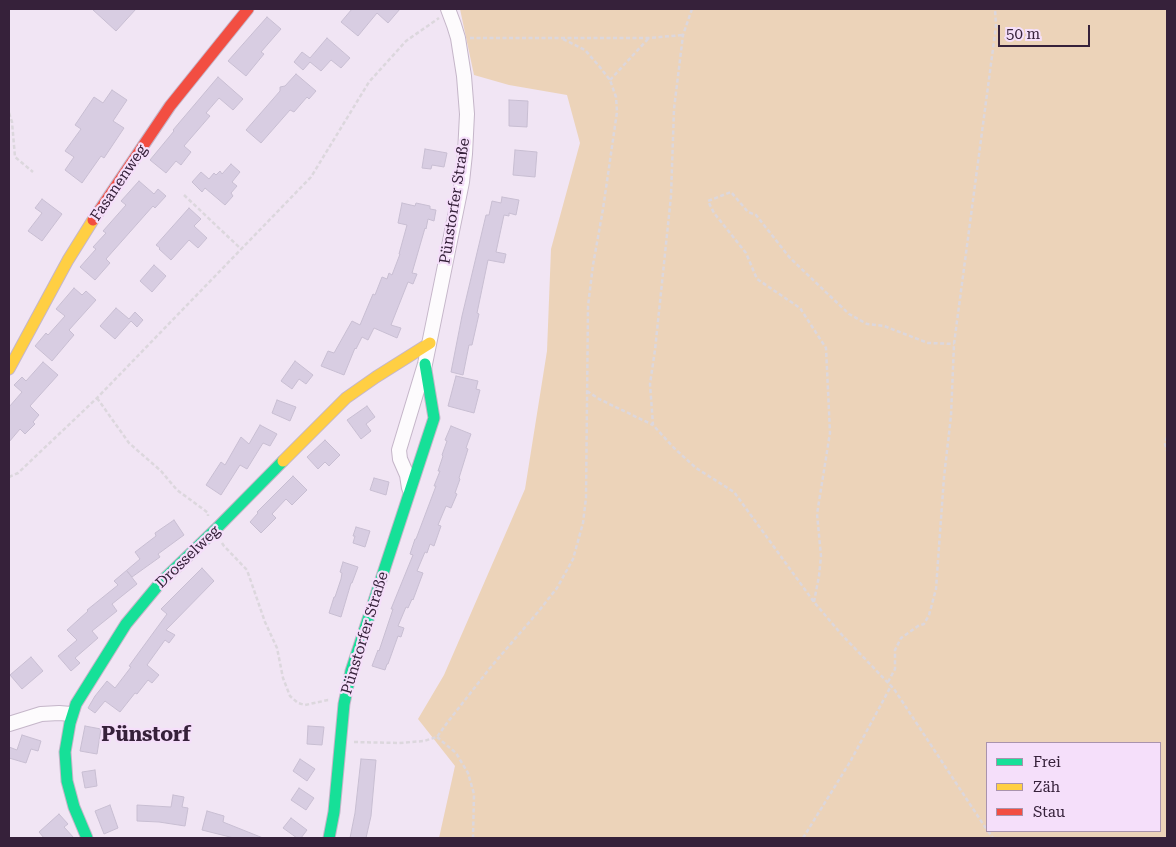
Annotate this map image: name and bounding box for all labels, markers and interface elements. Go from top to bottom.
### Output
scale bar [1001,15,1094,47]
text: 50 m [1006,25,1040,43]
street label: Pünstorfer Straße [436,137,474,265]
street label: Fasanenweg [87,142,151,224]
street label: Drosselweg [152,522,224,592]
street label: Pünstorfer Straße [338,569,392,697]
district label: Pünstorf [101,723,191,747]
legend [986,742,1161,832]
text: Frei [1033,753,1061,771]
text: Zäh [1033,778,1060,796]
text: Stau [1033,803,1065,821]

